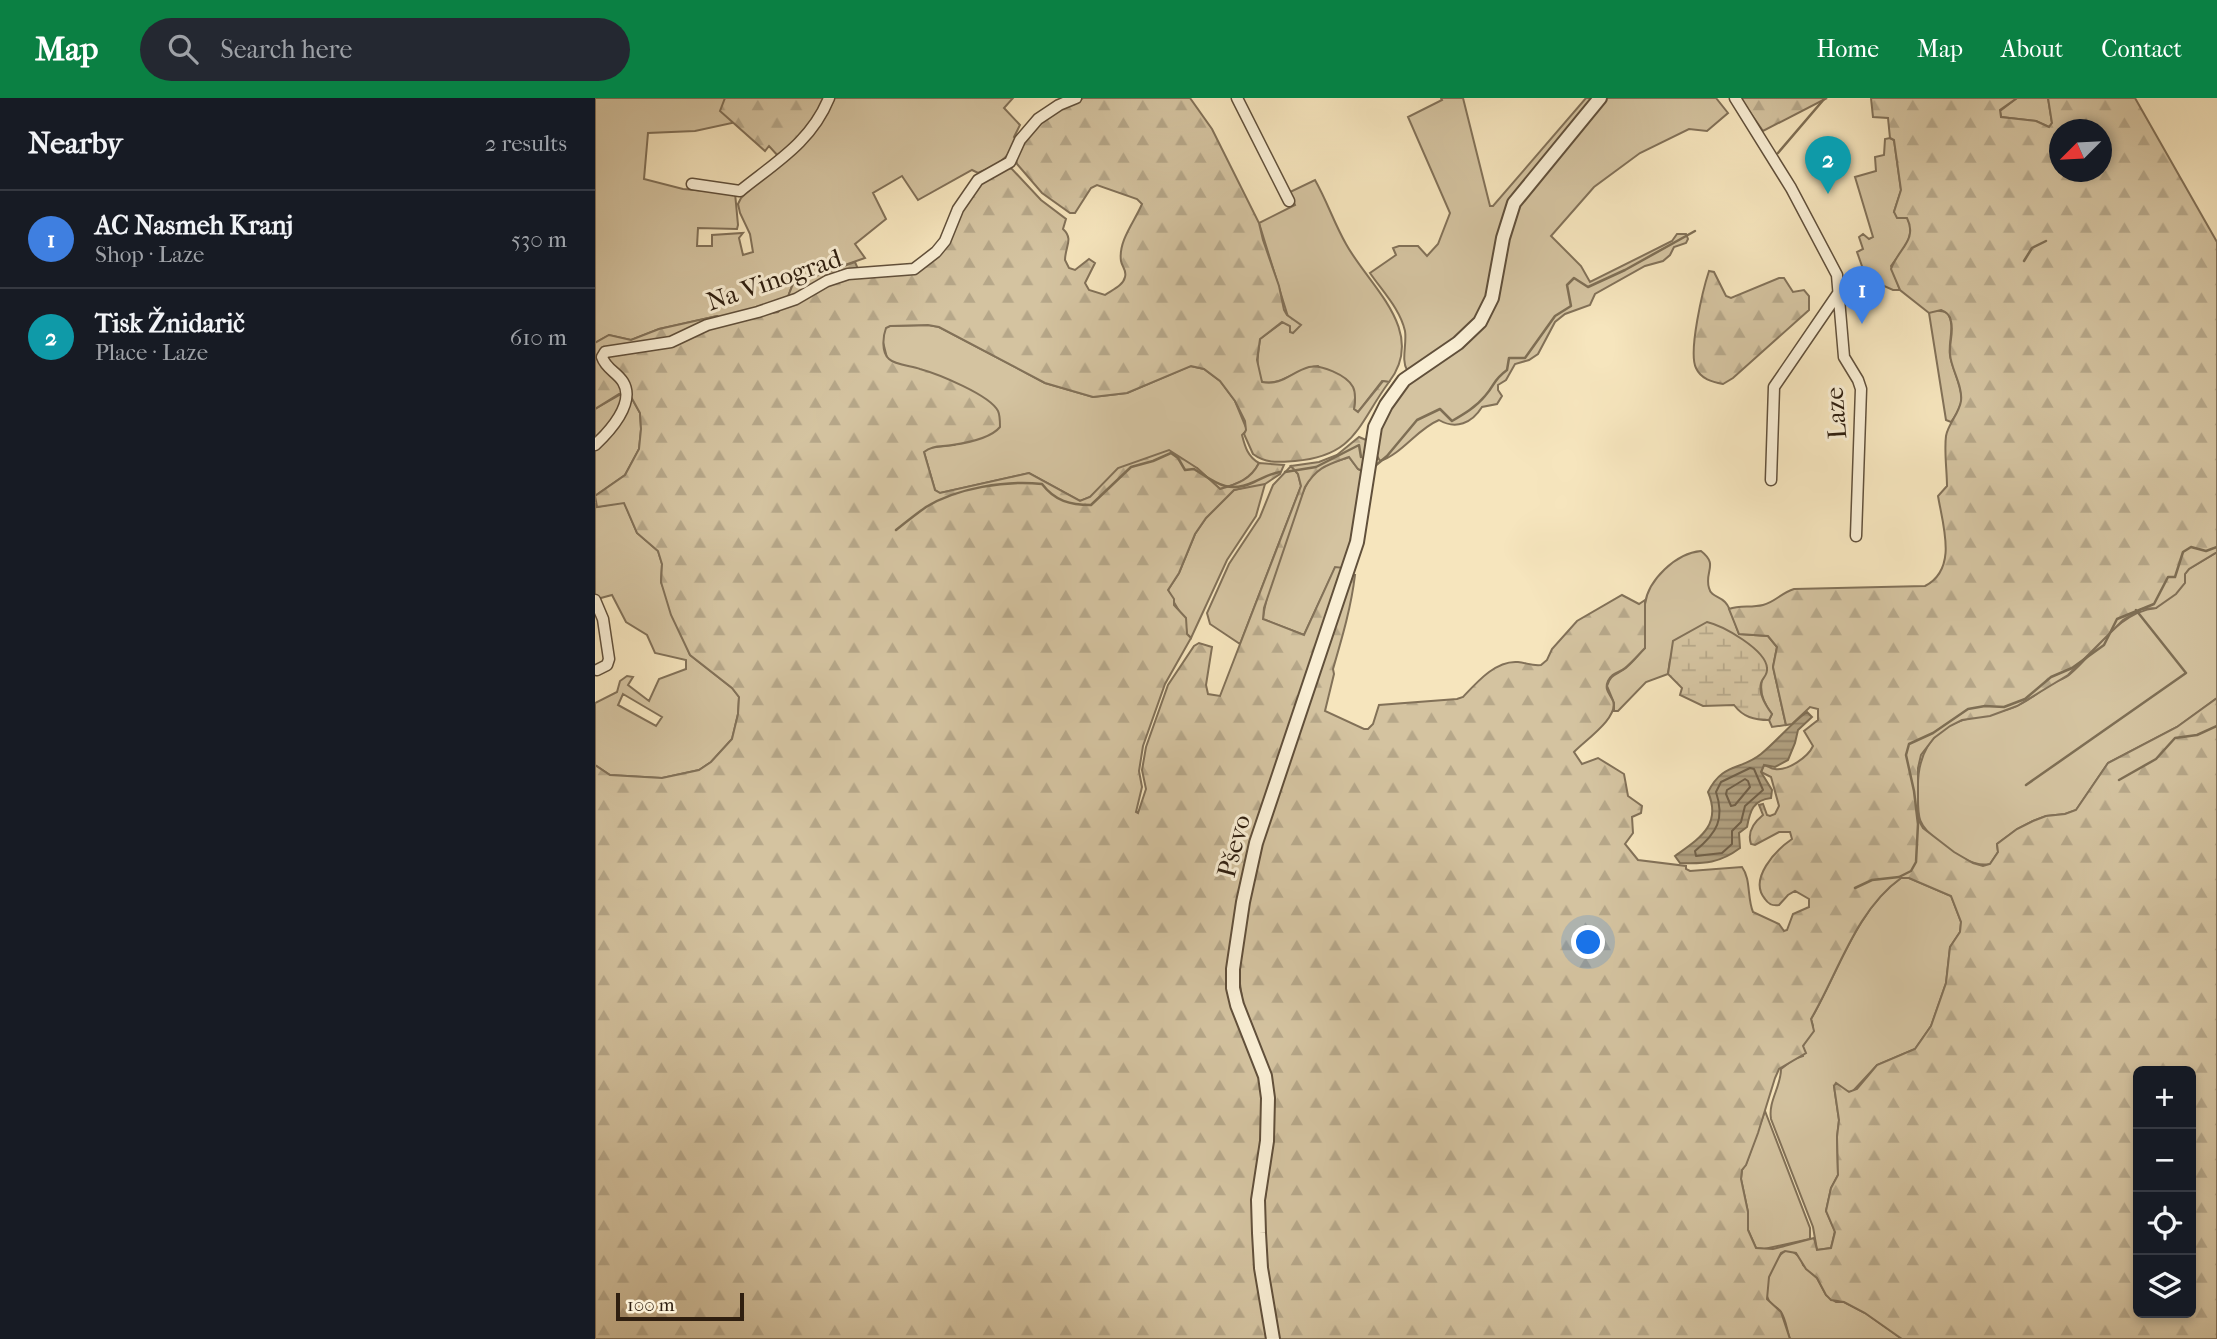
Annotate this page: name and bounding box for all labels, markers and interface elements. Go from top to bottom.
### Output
search box [140,18,630,81]
text: Map [35,30,98,69]
icon: search [164,30,202,68]
text: Search here [220,34,352,65]
text: Home [1817,35,1879,63]
text: Map [1917,35,1963,63]
text: About [2001,35,2063,63]
text: Contact [2101,35,2182,63]
north arrow [2049,119,2112,182]
text: Nearby [28,126,123,161]
text: 2 results [485,130,567,157]
pin: 2 [1805,136,1851,194]
text: AC Nasmeh Kranj [95,210,293,241]
text: 1 [47,226,55,253]
text: 530 m [511,226,567,253]
text: Shop · Laze [95,241,204,268]
street label: Na Vinograd [702,242,846,318]
pin: 1 [1839,266,1885,324]
text: Tisk Žnidarič [95,308,245,339]
text: 2 [45,324,57,351]
text: 610 m [510,324,567,351]
text: Place · Laze [95,339,208,366]
street label: Laze [1819,386,1853,440]
street label: Pševo [1211,811,1257,881]
your location [1571,925,1605,959]
map controls [2133,1066,2196,1318]
button: + [2133,1066,2196,1129]
button: − [2133,1129,2196,1192]
button: locate [2133,1192,2196,1255]
button: layers [2133,1255,2196,1318]
scale bar [616,1290,744,1322]
text: 100 m [627,1294,675,1316]

